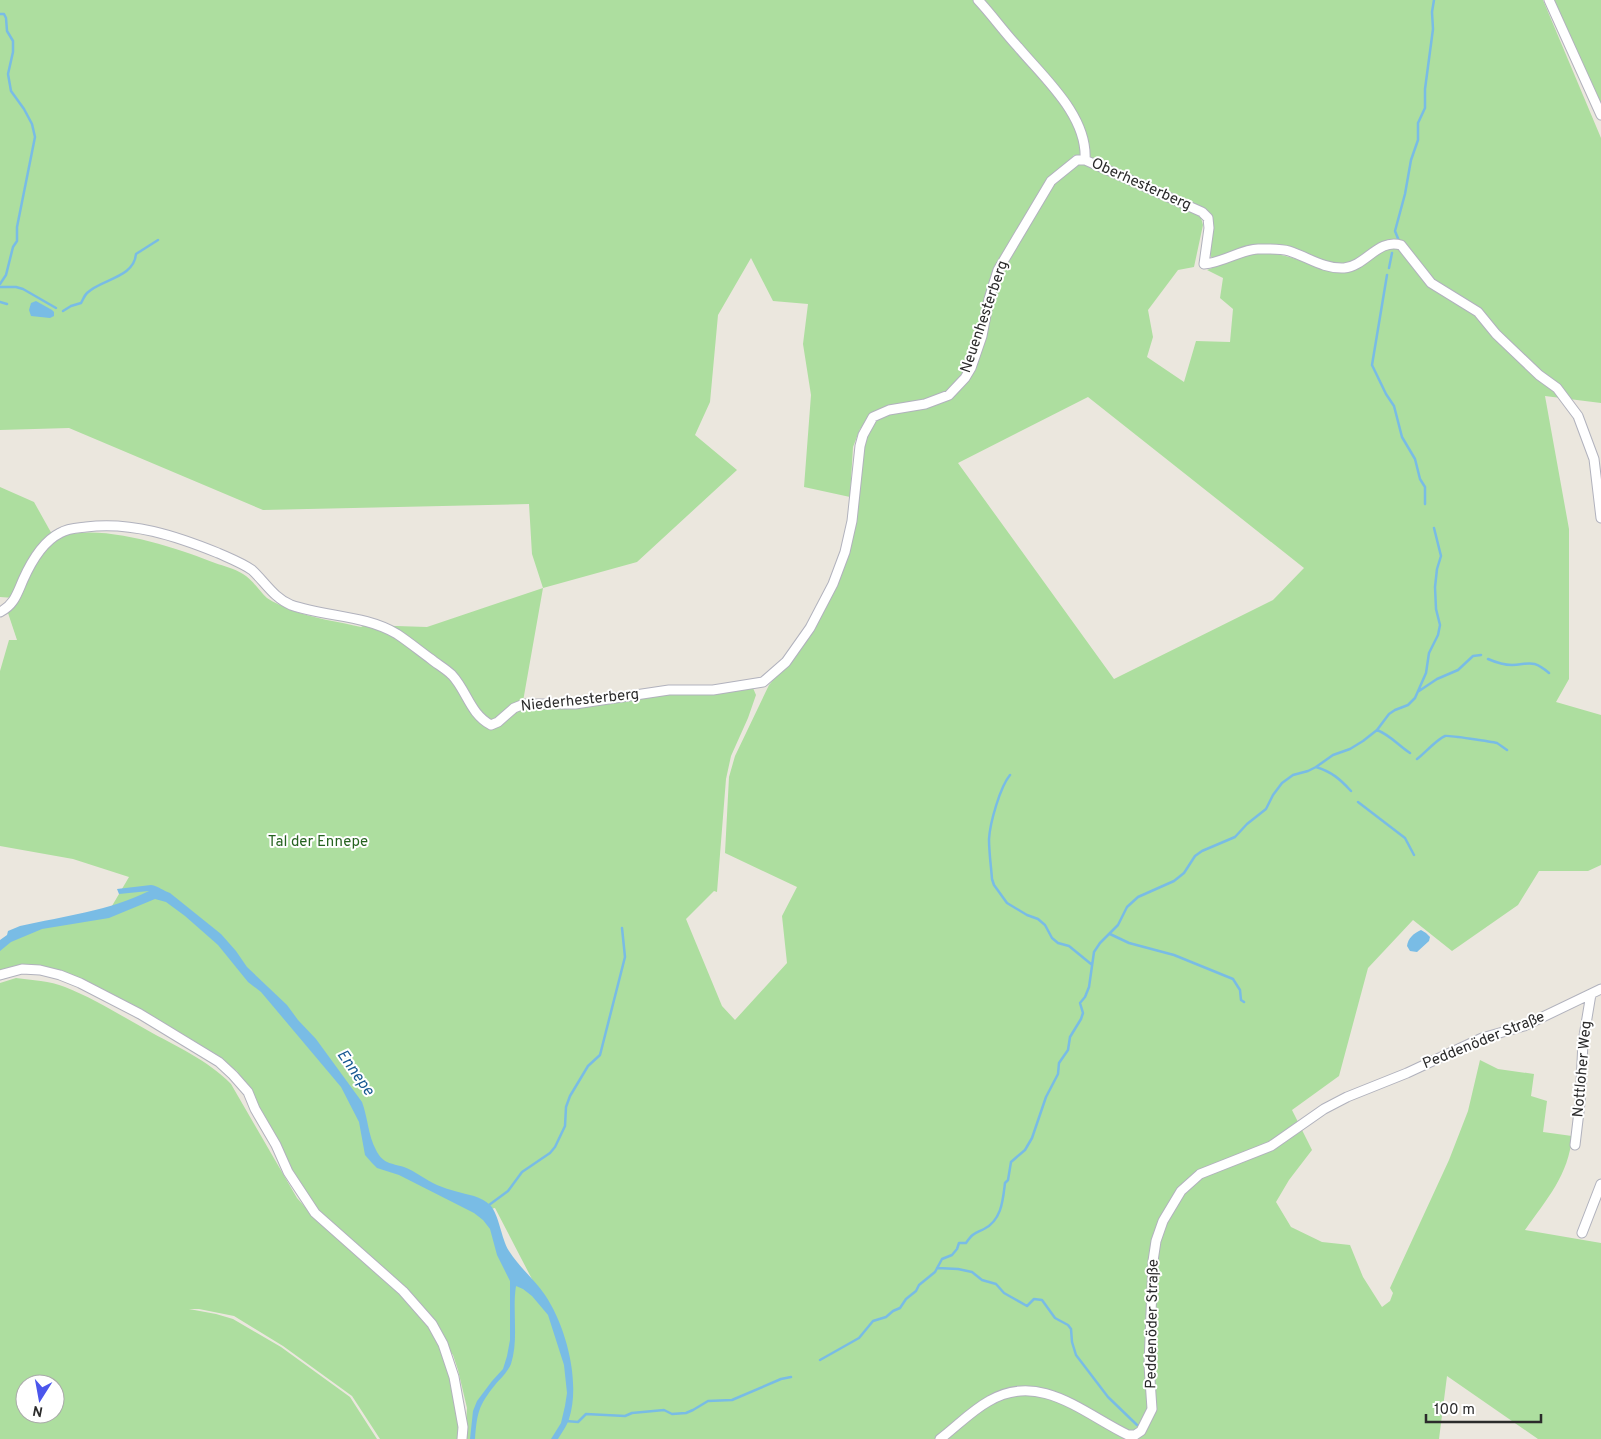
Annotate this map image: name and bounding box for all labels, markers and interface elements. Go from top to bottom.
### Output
street label: Oberhesterberg [1088,154,1194,216]
street label: Neuenhesterberg [957,258,1013,376]
street label: Niederhesterberg [520,685,640,717]
park label: Tal der Ennepe [268,833,368,852]
street label: Peddenöder Straße [1420,1008,1548,1074]
street label: Nottloher Weg [1569,1020,1597,1118]
water label: Ennepe [332,1046,379,1101]
street label: Peddenöder Straße [1142,1259,1164,1389]
north arrow [15,1374,65,1424]
scale bar [1426,1392,1541,1424]
text: N [31,1401,44,1420]
text: 100 m [1434,1401,1475,1420]

